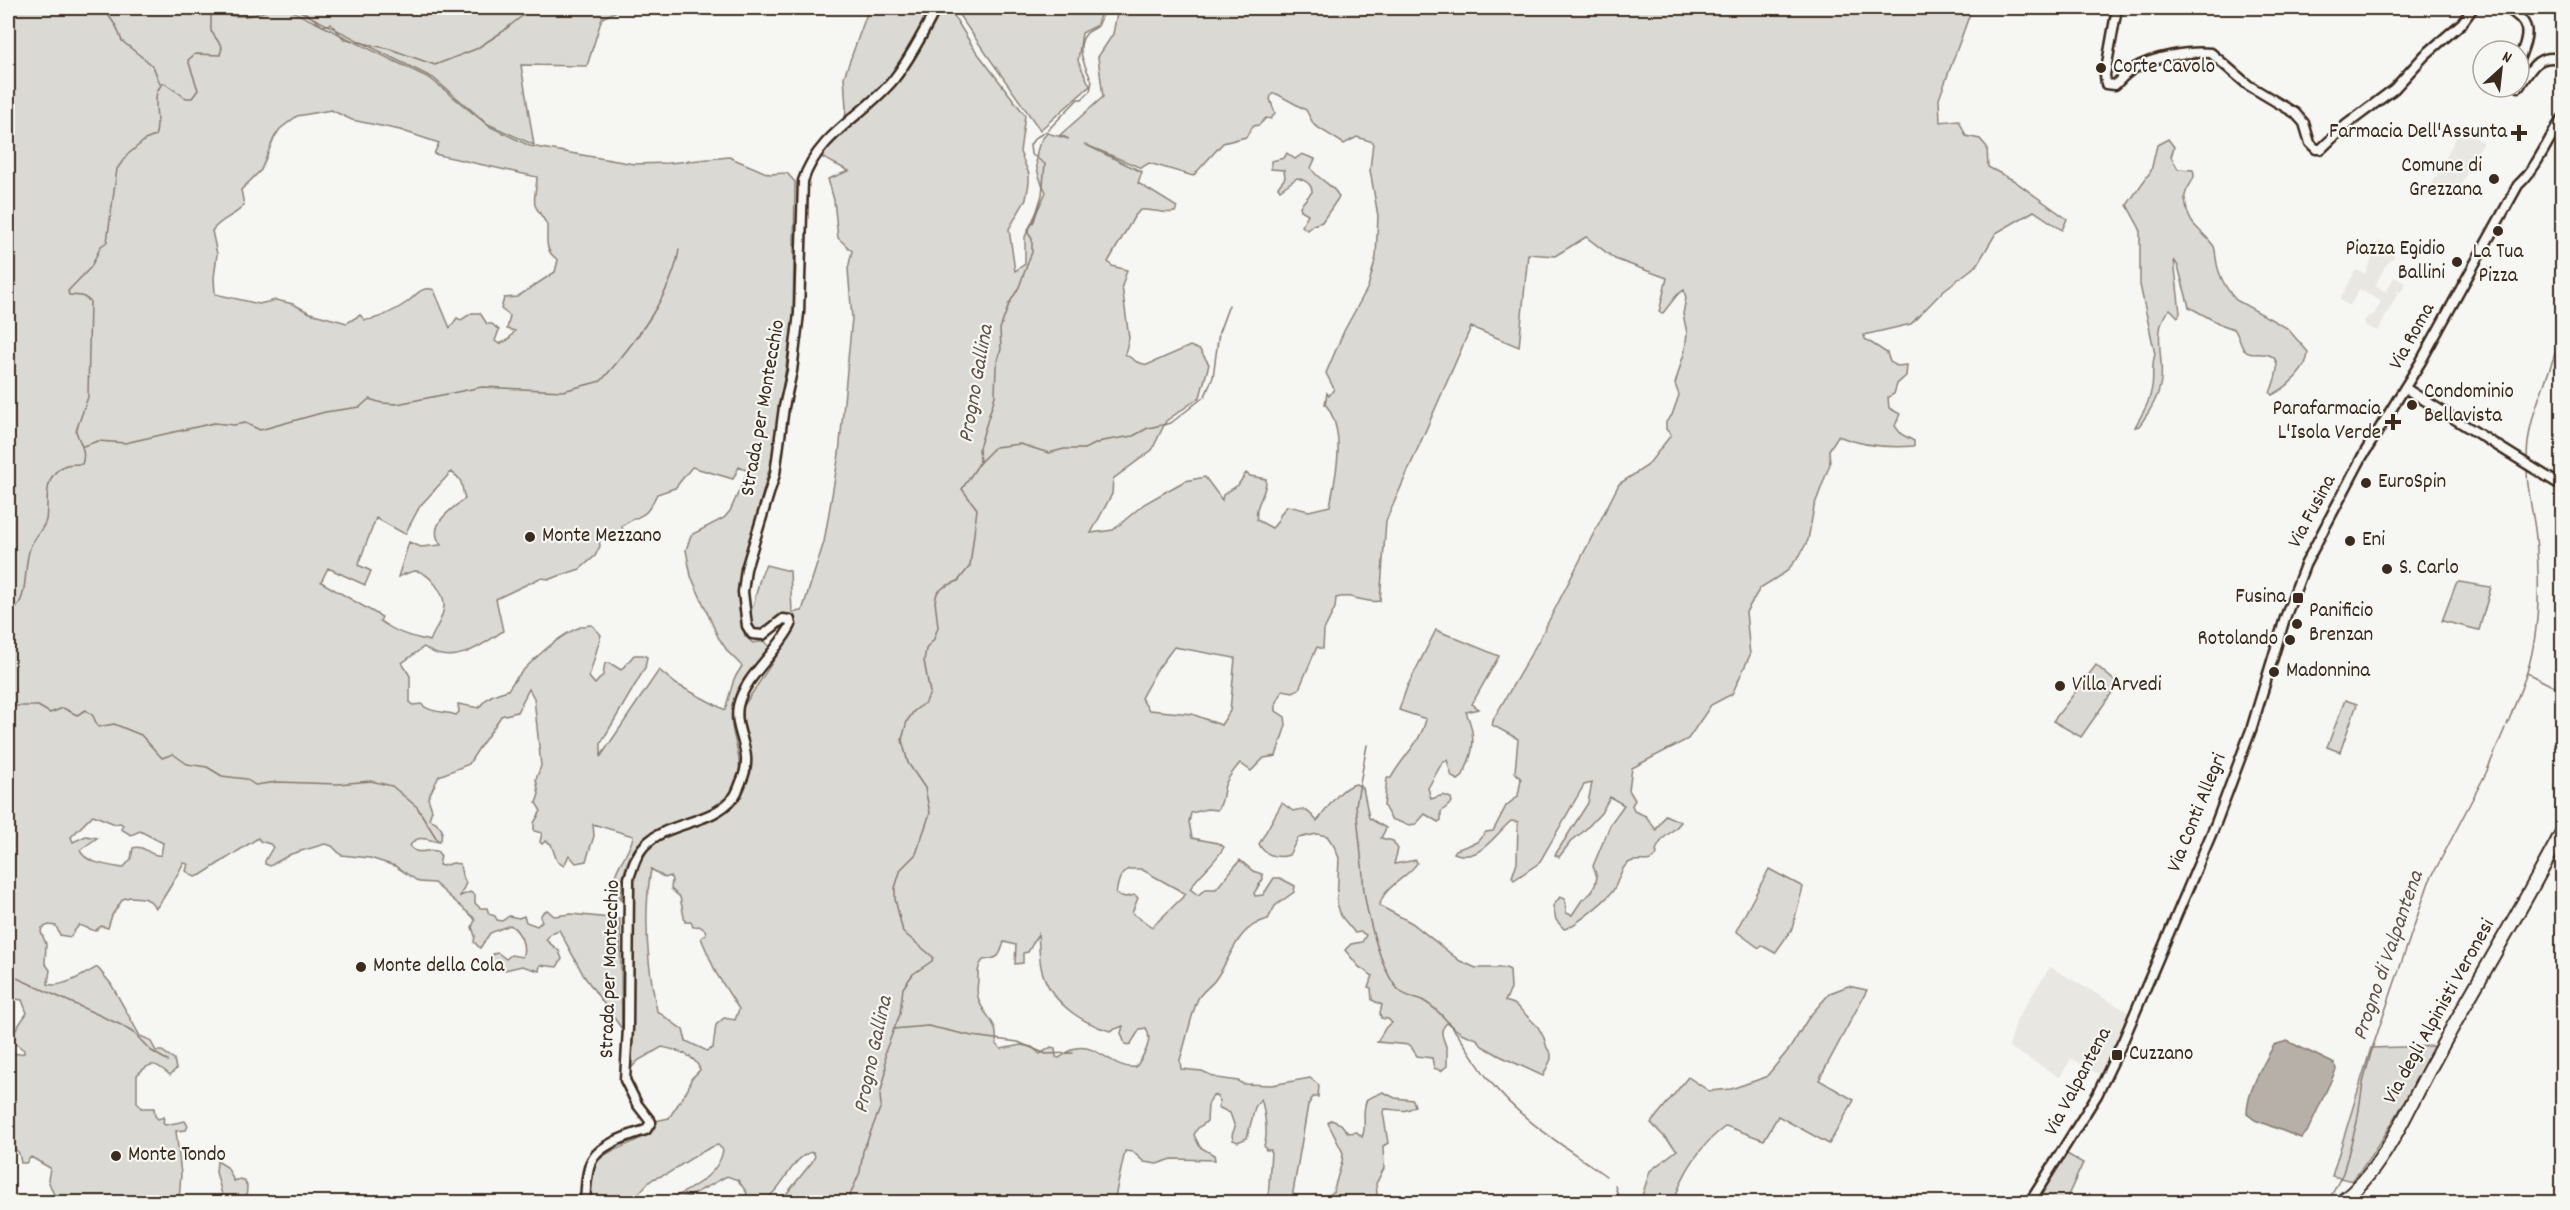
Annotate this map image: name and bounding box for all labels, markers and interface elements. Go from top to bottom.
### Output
north arrow [2471,39,2531,99]
text: N [2498,46,2516,70]
place label: Corte Cavolo [2113,53,2215,83]
marker: Corte Cavolo [2094,61,2108,75]
place label: Farmacia Dell'Assunta [2329,118,2508,148]
marker: Farmacia Dell'Assunta [2512,126,2526,140]
place label: Comune di Grezzana [2401,152,2483,206]
marker: Comune di Grezzana [2487,172,2501,186]
marker: La Tua Pizza [2491,224,2505,238]
place label: Piazza Egidio Ballini [2346,235,2445,289]
place label: La Tua Pizza [2473,238,2524,292]
marker: Piazza Egidio Ballini [2450,255,2464,269]
street label: Via Roma [2382,297,2444,376]
street label: Strada per Montecchio [734,317,794,499]
water label: Progno Gallina [951,321,1003,445]
place label: Condominio Bellavista [2424,378,2514,432]
place label: Parafarmacia L'Isola Verde [2273,395,2382,449]
marker: Condominio Bellavista [2405,398,2419,412]
marker: Parafarmacia L'Isola Verde [2386,415,2400,429]
place label: EuroSpin [2378,468,2446,498]
street label: Via Fusina [2281,469,2345,554]
marker: EuroSpin [2359,476,2373,490]
place label: Monte Mezzano [542,522,662,552]
place label: Eni [2362,526,2385,556]
marker: Monte Mezzano [523,530,537,544]
marker: Eni [2343,534,2357,548]
place label: S. Carlo [2399,554,2459,584]
marker: S. Carlo [2380,562,2394,576]
place label: Fusina [2235,583,2287,613]
marker: Fusina [2291,591,2305,605]
place label: Panificio Brenzan [2309,597,2373,651]
marker: Panificio Brenzan [2290,617,2304,631]
place label: Rotolando [2198,625,2278,655]
marker: Rotolando [2283,633,2297,647]
place label: Madonnina [2286,657,2371,687]
marker: Madonnina [2267,665,2281,679]
place label: Villa Arvedi [2072,671,2162,701]
marker: Villa Arvedi [2053,679,2067,693]
street label: Via Conti Allegri [2160,749,2236,877]
water label: Progno di Valpantena [2346,866,2433,1045]
street label: Strada per Montecchio [593,879,629,1059]
street label: Via degli Alpinisti Veronesi [2377,914,2503,1110]
place label: Monte della Cola [373,952,506,982]
marker: Monte della Cola [354,960,368,974]
water label: Progno Gallina [846,992,902,1116]
street label: Via Valpantena [2038,1021,2121,1142]
place label: Cuzzano [2129,1040,2193,1070]
marker: Cuzzano [2110,1048,2124,1062]
place label: Monte Tondo [128,1141,226,1171]
marker: Monte Tondo [109,1149,123,1163]

